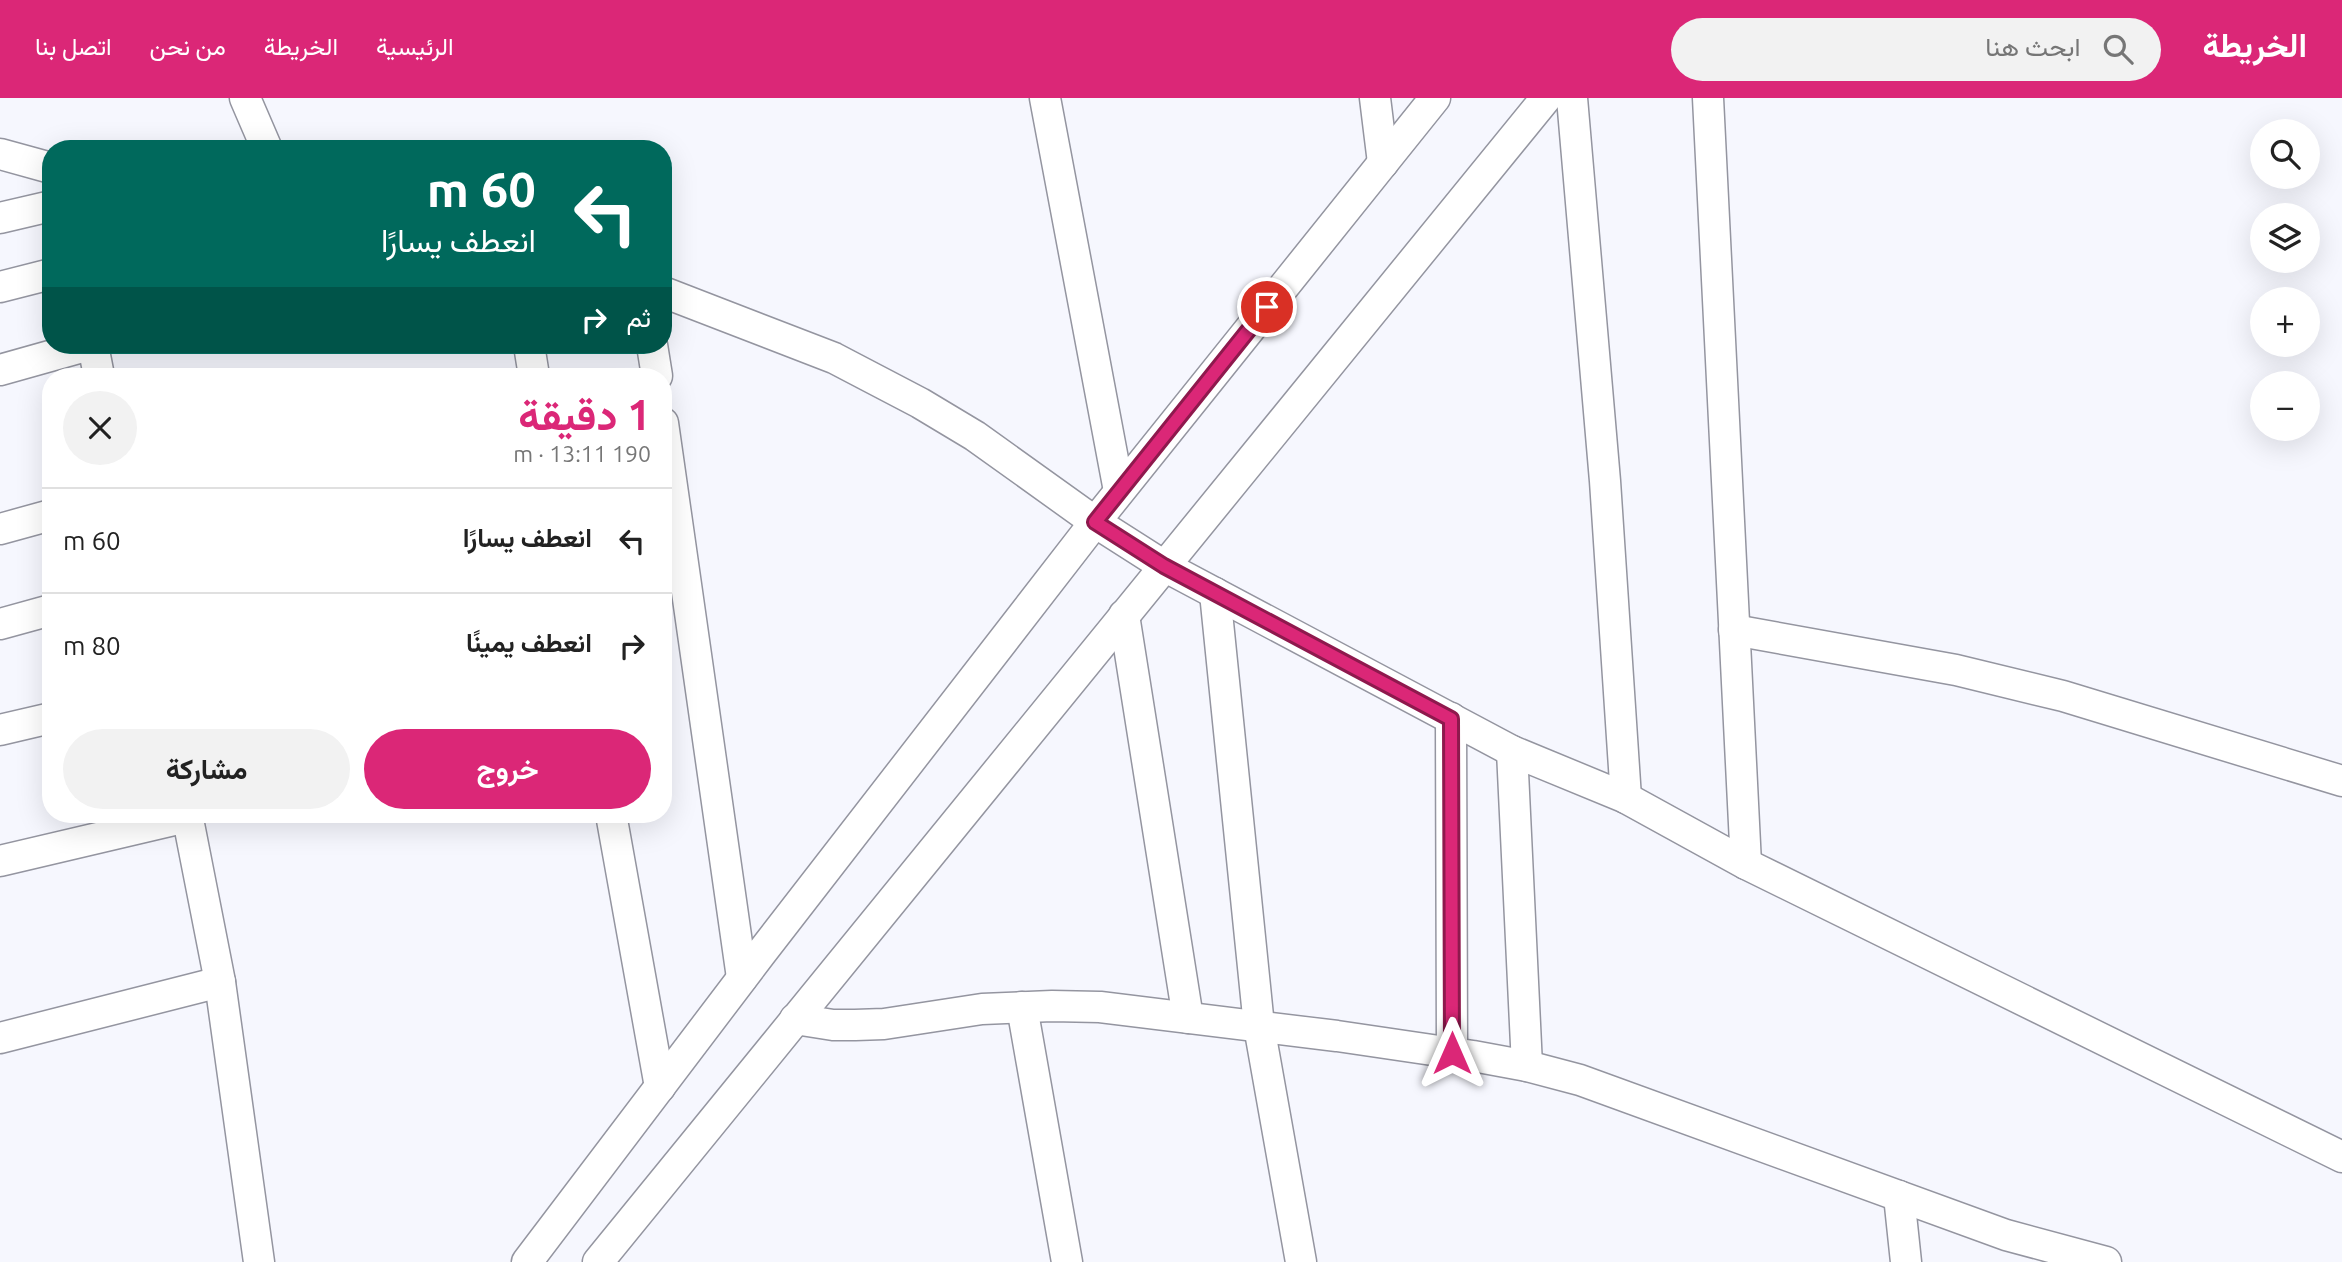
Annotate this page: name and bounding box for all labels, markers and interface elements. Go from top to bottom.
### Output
search box [1671,18,2161,81]
text: الخريطة [2203,26,2307,63]
icon: search [2099,30,2137,68]
text: ابحث هنا [1985,32,2081,61]
text: اتصل بنا [35,33,112,60]
text: من نحن [150,33,226,60]
text: الخريطة [264,33,338,60]
text: الرئيسية [376,33,454,60]
map controls [2250,119,2320,441]
button: search [2250,119,2320,189]
text: 60 m [427,161,536,216]
icon: left [560,168,651,259]
button: layers [2250,203,2320,273]
text: انعطف يسارًا [381,222,536,258]
pin [1237,277,1297,337]
button: + [2250,287,2320,357]
icon: arrive [1248,288,1286,326]
icon: right [575,301,613,339]
text: ثم [627,303,651,332]
button: − [2250,371,2320,441]
button: close [63,391,137,465]
text: 1 دقيقة [518,391,651,438]
text: 190 m · 13:11 [513,441,651,466]
icon: left [613,522,651,560]
text: انعطف يسارًا [463,523,592,552]
text: 60 m [63,526,121,555]
icon: right [613,627,651,665]
text: انعطف يمينًا [466,628,592,657]
text: 80 m [63,631,121,660]
button: مشاركة [63,729,350,809]
button: خروج [364,729,651,809]
position arrow [1415,1016,1489,1090]

